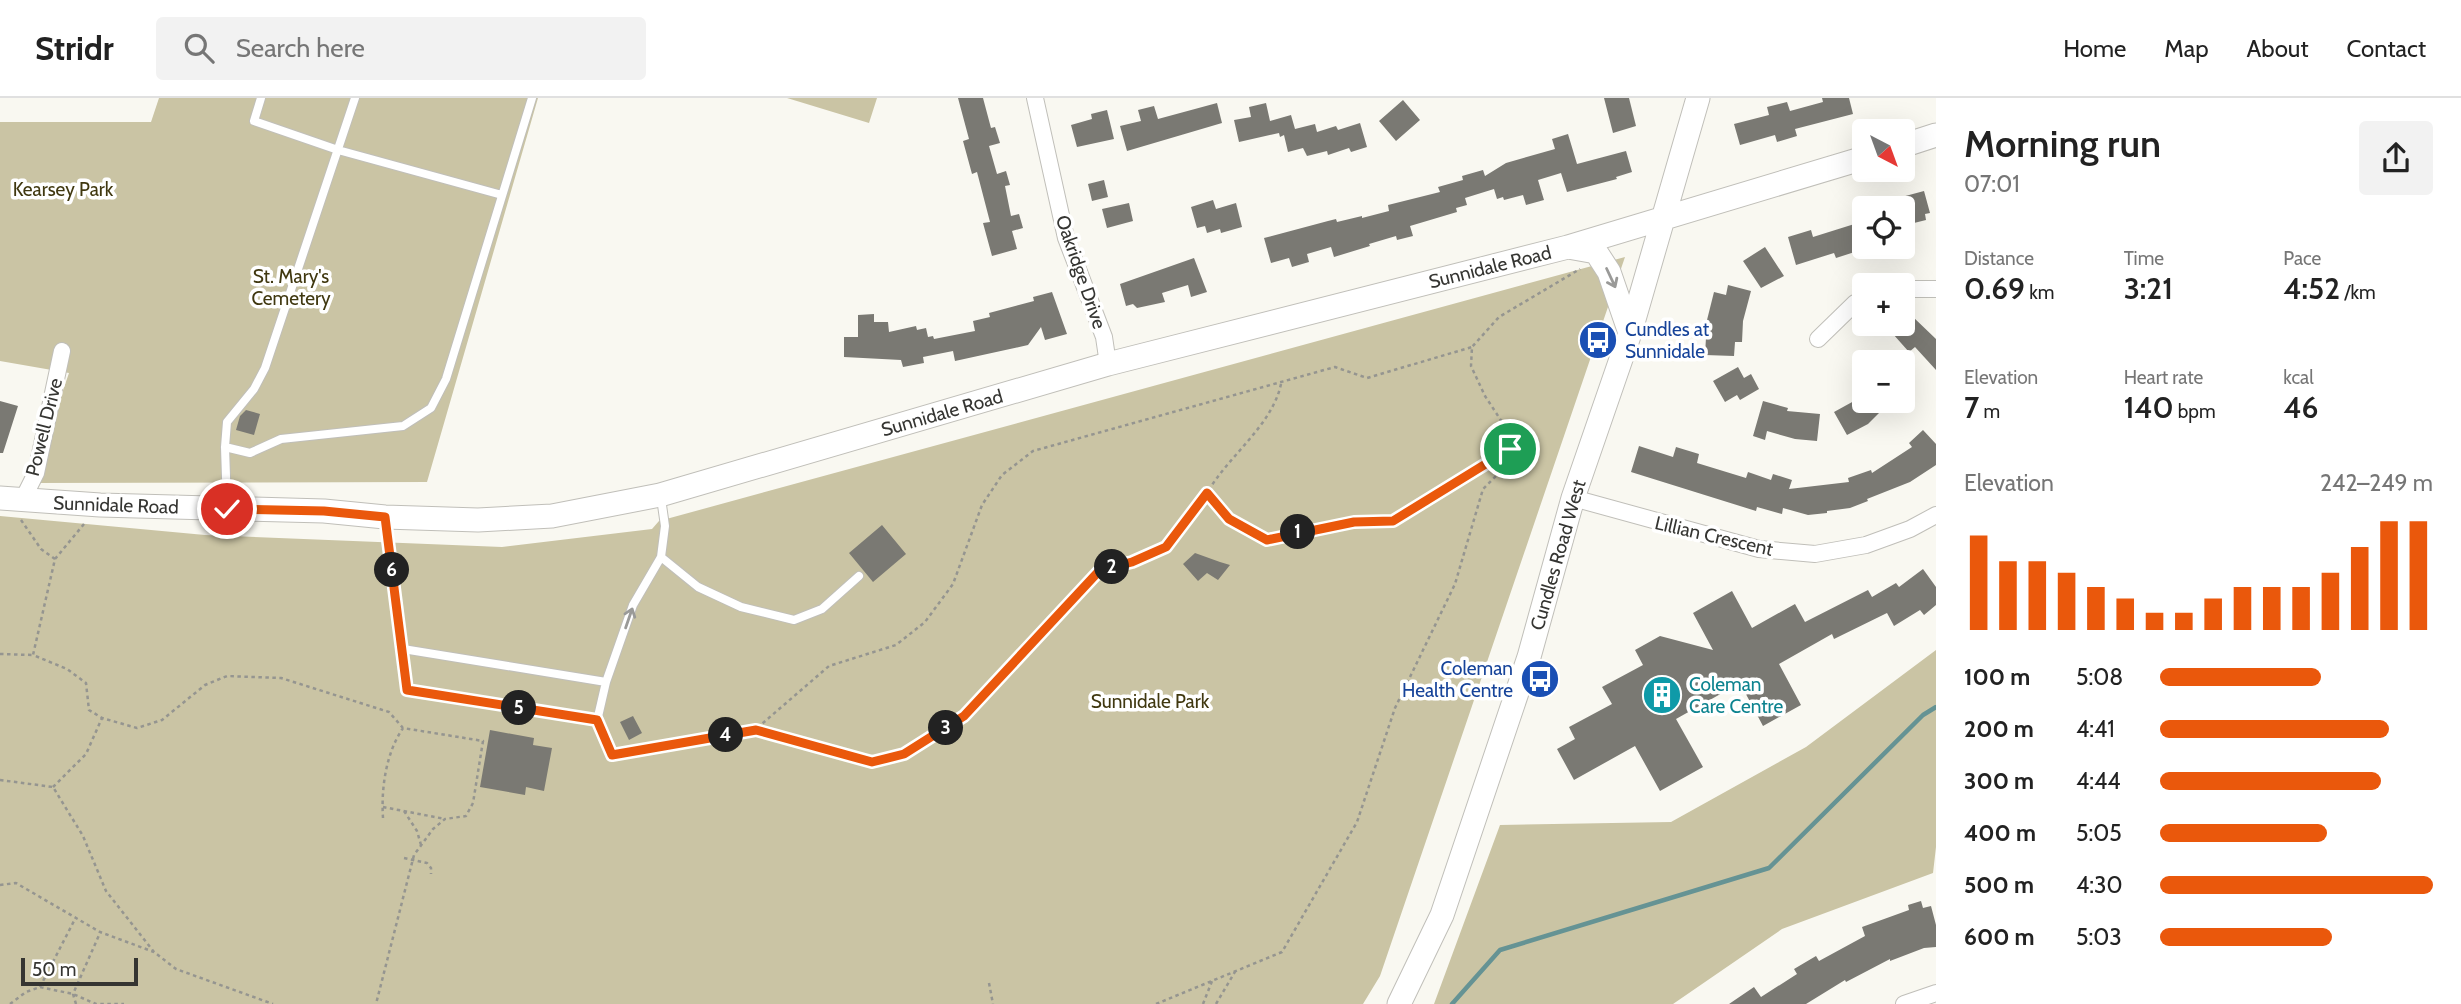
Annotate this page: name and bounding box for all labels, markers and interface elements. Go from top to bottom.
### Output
search box [156,17,646,80]
text: Stridr [35,28,114,68]
icon: search [180,29,218,67]
text: Search here [236,32,365,64]
text: Home [2063,34,2126,63]
text: Map [2164,34,2209,63]
text: About [2247,34,2309,63]
text: Contact [2347,34,2426,63]
north arrow [1852,119,1914,182]
map controls [1852,119,1915,413]
text: Morning run [1964,120,2161,167]
button: share [2359,121,2433,195]
text: 07:01 [1964,170,2020,198]
park label: Kearsey Park [13,178,114,201]
button: locate [1852,196,1915,259]
street label: Oakridge Drive [1051,212,1111,332]
street label: Sunnidale Road [1426,241,1554,293]
text: Distance [1964,247,2034,270]
text: Time [2124,247,2164,270]
text: Pace [2283,247,2321,270]
park label: St. Mary's Cemetery [251,265,331,310]
one-way arrow [1605,267,1618,289]
text: 0.69 [1964,270,2025,307]
text: 3:21 [2124,270,2173,307]
text: 4:52 [2283,270,2340,307]
button: + [1852,273,1915,336]
text: km [2025,281,2055,304]
text: /km [2340,281,2376,304]
place label: Cundles at Sunnidale [1625,318,1710,363]
bus stop icon: Cundles at Sunnidale [1577,319,1619,361]
button: − [1852,350,1915,413]
text: Elevation [1964,366,2038,389]
text: Heart rate [2124,366,2203,389]
text: kcal [2283,366,2314,389]
street label: Powell Drive [21,375,67,478]
street label: Sunnidale Road [879,385,1005,441]
text: 7 [1964,389,1979,426]
text: 140 [2124,389,2174,426]
text: 46 [2283,389,2318,426]
text: m [1979,400,2000,423]
text: bpm [2174,400,2216,423]
pin [1480,419,1540,479]
icon: arrive [1491,430,1529,468]
text: Elevation [1964,469,2054,497]
text: 242–249 m [2320,469,2433,497]
street label: Cundles Road West [1526,477,1591,633]
pin [197,479,257,539]
icon: check [208,490,246,528]
street label: Sunnidale Road [53,491,179,519]
street label: Lillian Crescent [1653,511,1776,561]
pin: 1 [1280,514,1316,550]
text: 1 [1294,520,1301,543]
pin: 2 [1094,550,1130,584]
pin: 6 [374,552,410,588]
text: 2 [1106,555,1117,578]
text: 6 [386,558,397,581]
one-way arrow [624,607,636,629]
place label: Coleman Health Centre [1402,657,1513,702]
bus stop icon: Coleman Health Centre [1519,658,1561,700]
text: 100 m [1964,663,2030,691]
text: 5:08 [2076,663,2123,691]
place label: Coleman Care Centre [1689,673,1783,718]
building icon: Coleman Care Centre [1641,674,1683,716]
pin: 5 [502,690,536,726]
park label: Sunnidale Park [1091,690,1210,713]
text: 5 [513,696,524,719]
pin: 3 [928,710,964,746]
text: 200 m [1964,715,2034,743]
text: 4:41 [2076,715,2115,743]
text: 3 [940,716,951,739]
pin: 4 [708,718,744,752]
text: 4 [720,723,731,746]
text: 300 m [1964,767,2034,795]
text: 4:44 [2076,767,2121,795]
text: 400 m [1964,819,2036,847]
text: 5:05 [2076,819,2122,847]
text: 500 m [1964,871,2034,899]
text: 4:30 [2076,871,2123,899]
text: 600 m [1964,923,2035,951]
text: 5:03 [2076,923,2122,951]
scale bar [21,955,138,987]
text: 50 m [32,958,76,981]

